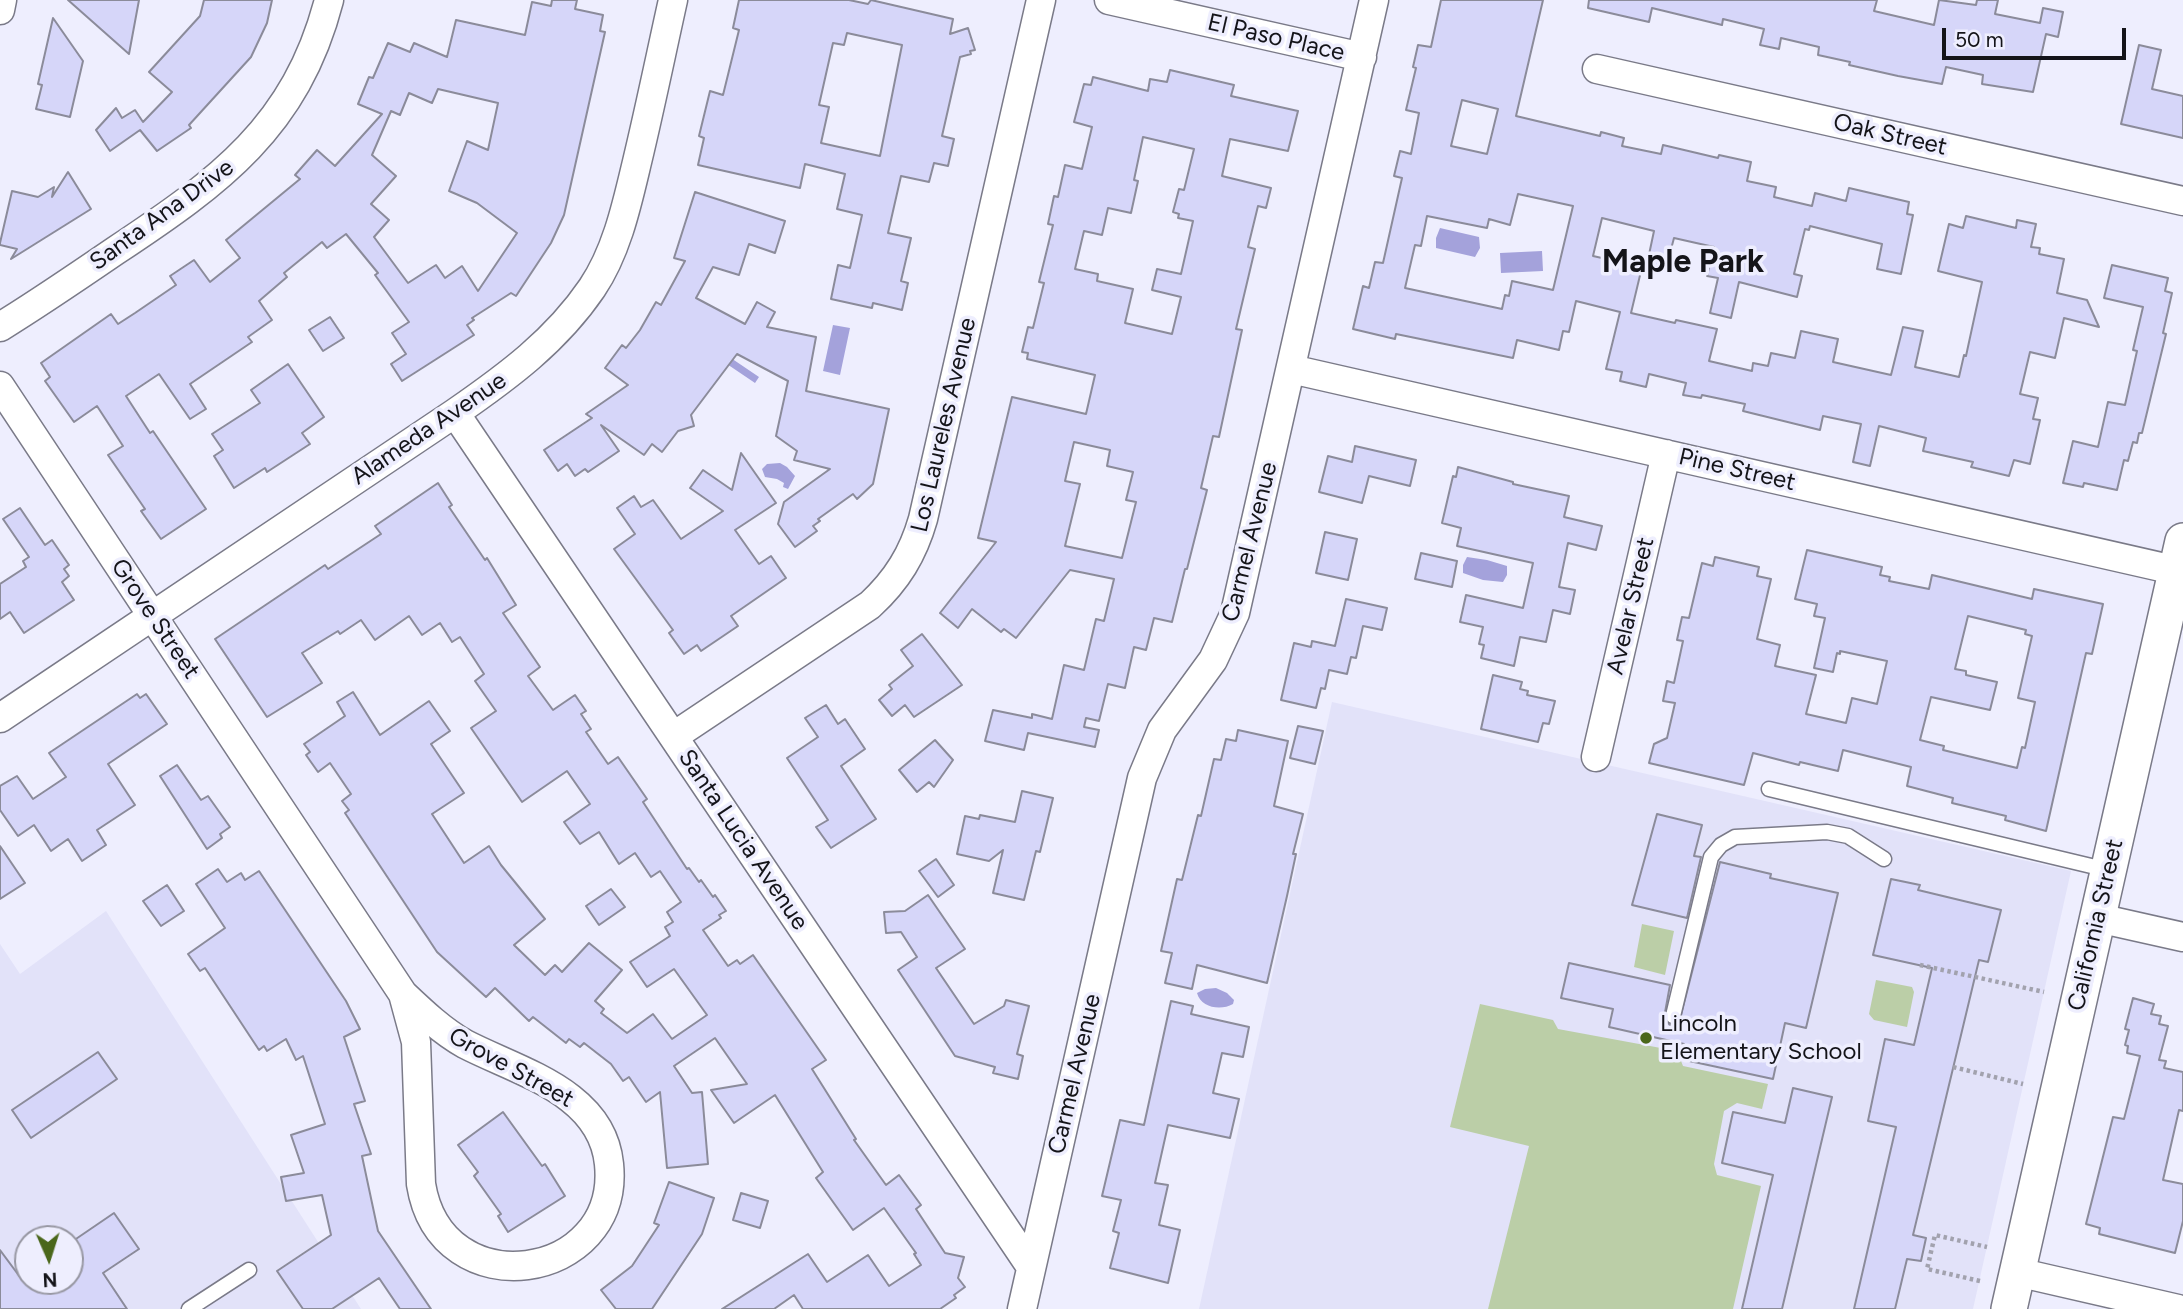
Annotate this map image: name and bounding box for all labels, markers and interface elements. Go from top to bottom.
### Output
street label: El Paso Place [1205,8,1347,68]
scale bar [1945,14,2129,58]
text: 50 m [1955,27,2004,52]
street label: Oak Street [1830,108,1950,162]
street label: Santa Ana Drive [84,153,240,277]
district label: Maple Park [1602,244,1764,282]
street label: Los Laureles Avenue [905,315,983,535]
street label: Alameda Avenue [346,367,512,491]
street label: Pine Street [1676,443,1798,497]
street label: Carmel Avenue [1216,459,1284,625]
street label: Avelar Street [1601,535,1661,677]
street label: Grove Street [104,554,206,684]
street label: Santa Lucia Avenue [672,744,814,936]
street label: California Street [2062,836,2130,1014]
street label: Carmel Avenue [1043,991,1107,1157]
place label: Lincoln Elementary School [1660,1010,1862,1066]
street label: Grove Street [444,1022,578,1114]
marker: Lincoln Elementary School [1638,1030,1654,1046]
north arrow [14,1225,84,1295]
text: N [42,1268,58,1291]

